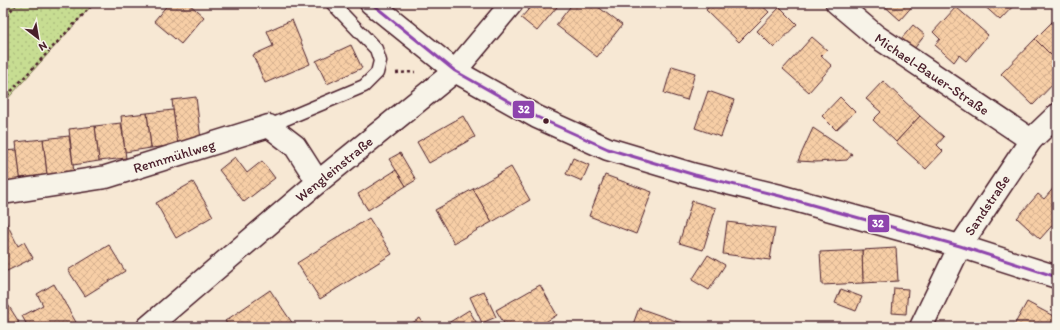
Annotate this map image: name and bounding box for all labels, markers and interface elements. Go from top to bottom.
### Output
north arrow [18,18,58,58]
street label: Michael-Bauer-Straße [871,30,993,119]
text: N [36,39,49,54]
line badge: 32 [512,100,535,119]
text: 32 [518,103,530,116]
unlabelled marker [541,116,551,126]
street label: Wengleinstraße [292,133,377,206]
street label: Rennmühlweg [131,136,218,177]
street label: Sandstraße [961,171,1014,239]
line badge: 32 [867,214,890,233]
text: 32 [872,217,884,230]

